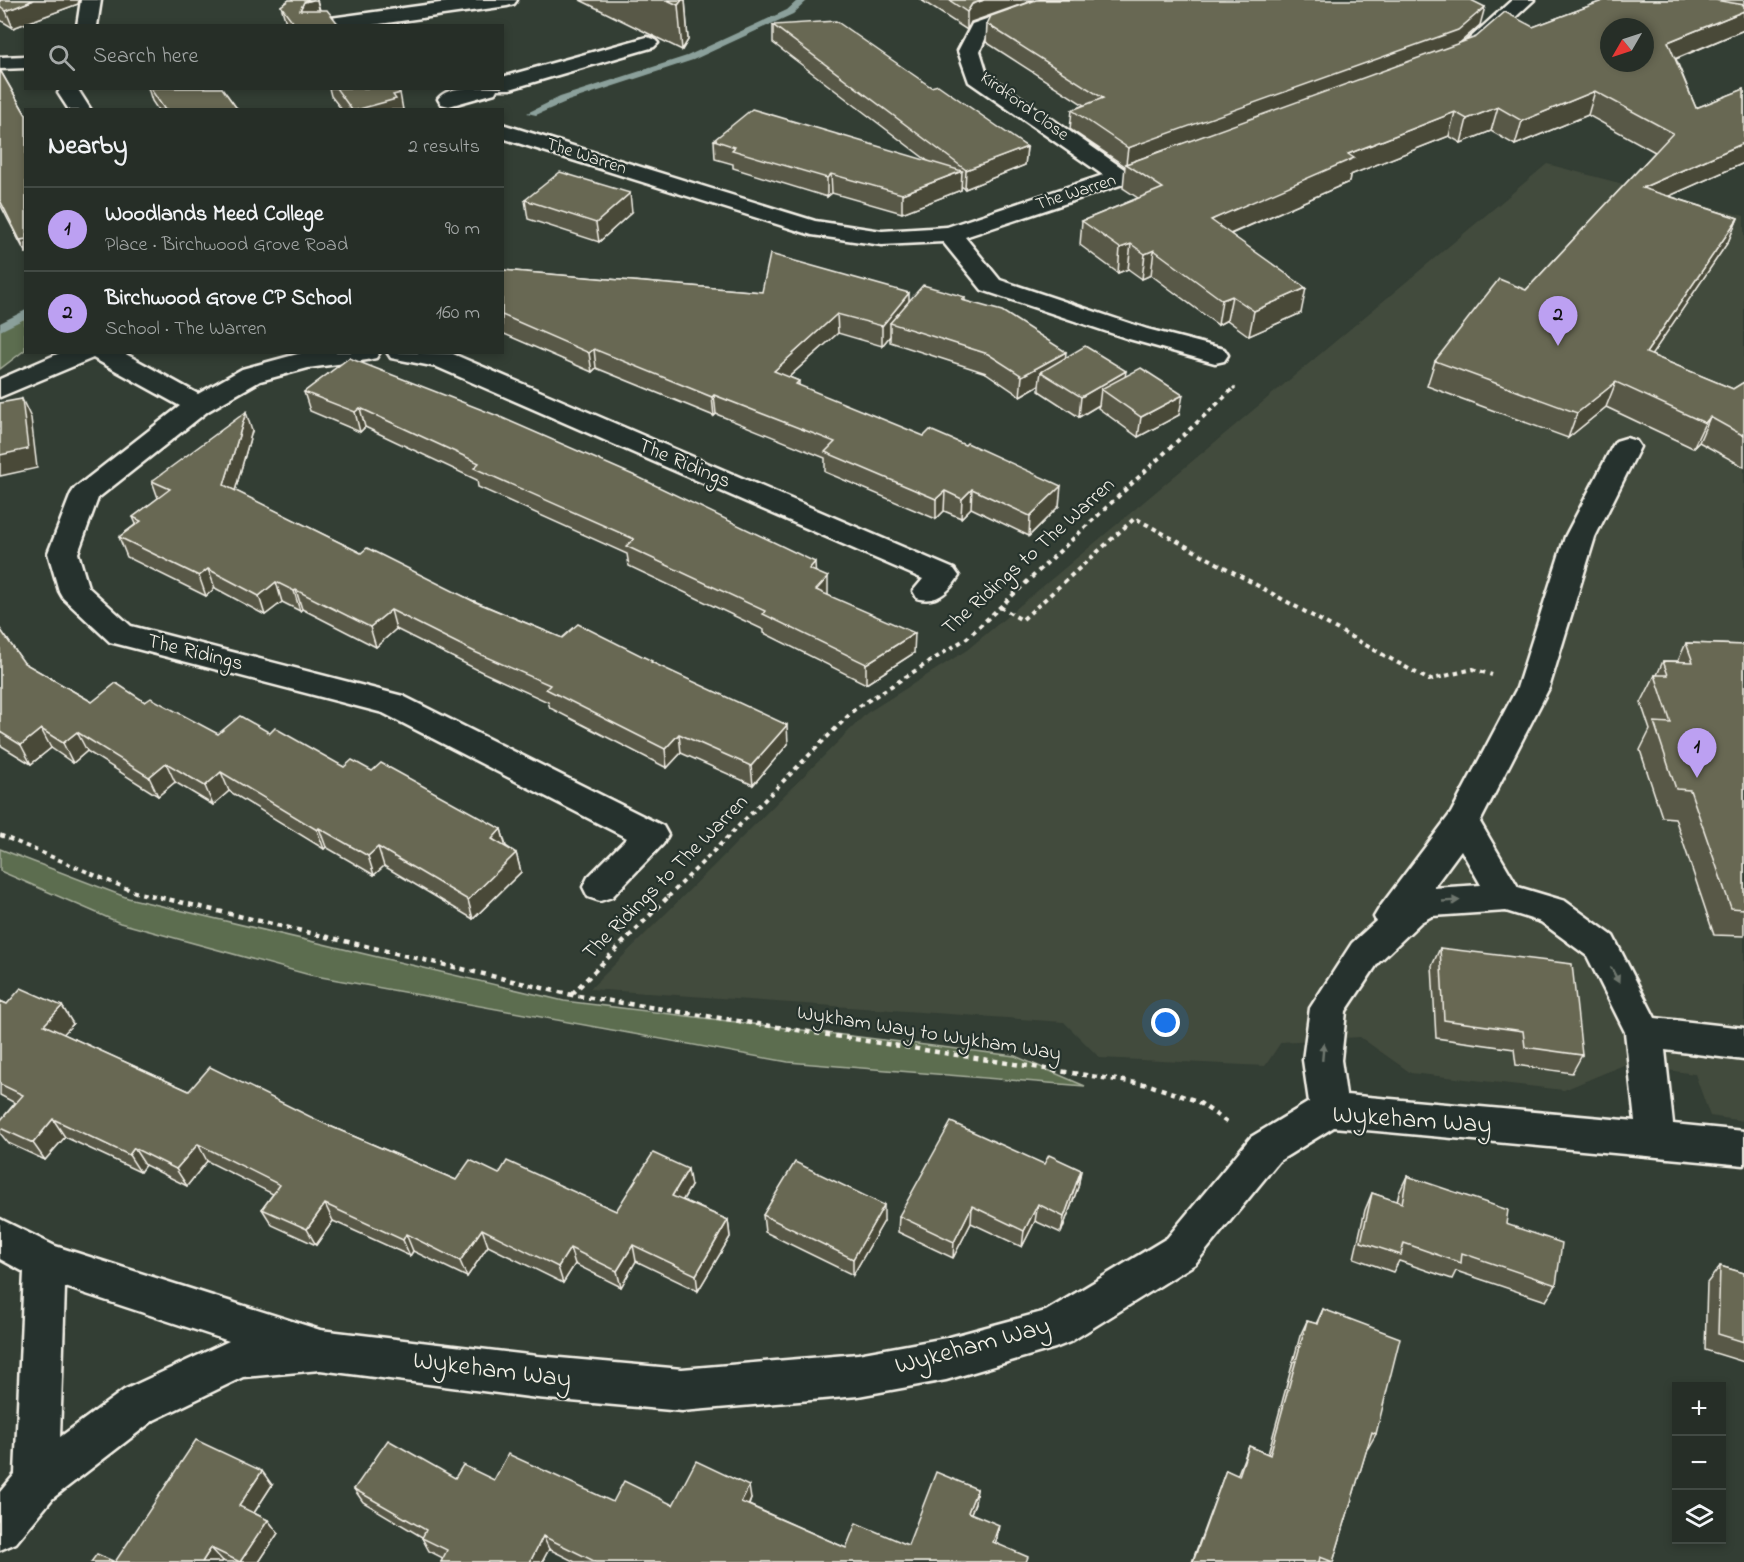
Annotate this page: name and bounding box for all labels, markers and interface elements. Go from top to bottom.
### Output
north arrow [1600,18,1654,72]
search box [24,24,504,90]
icon: search [45,41,78,74]
text: Search here [93,41,198,73]
street label: Kirdford Close [974,66,1074,149]
text: Nearby [48,128,127,166]
street label: The Warren [542,132,630,182]
text: 2 results [408,133,480,162]
street label: The Warren [1032,168,1120,218]
text: Woodlands Meed College [105,199,324,231]
text: 1 [64,215,71,244]
text: 90 m [445,215,480,244]
text: Place · Birchwood Grove Road [105,231,348,260]
text: Birchwood Grove CP School [105,283,352,315]
pin: 2 [1538,296,1578,346]
text: 2 [63,299,72,328]
text: 160 m [436,299,480,328]
text: School · The Warren [105,315,266,344]
street label: The Ridings [632,431,735,499]
street label: The Ridings to The Warren [936,471,1123,644]
street label: The Ridings [143,627,246,681]
pin: 1 [1678,728,1716,778]
street label: The Ridings to The Warren [576,788,757,969]
one-way arrow [1442,896,1461,905]
one-way arrow [1610,967,1619,984]
street label: Wykham Way to Wykham Way [794,998,1063,1072]
your location [1151,1008,1180,1037]
one-way arrow [1318,1042,1328,1061]
street label: Wykeham Way [1331,1096,1493,1146]
street label: Wykeham Way [891,1308,1055,1386]
street label: Wykeham Way [411,1342,573,1400]
map controls [1672,1382,1726,1544]
button: + [1672,1382,1726,1436]
button: − [1672,1436,1726,1490]
button: layers [1672,1490,1726,1544]

